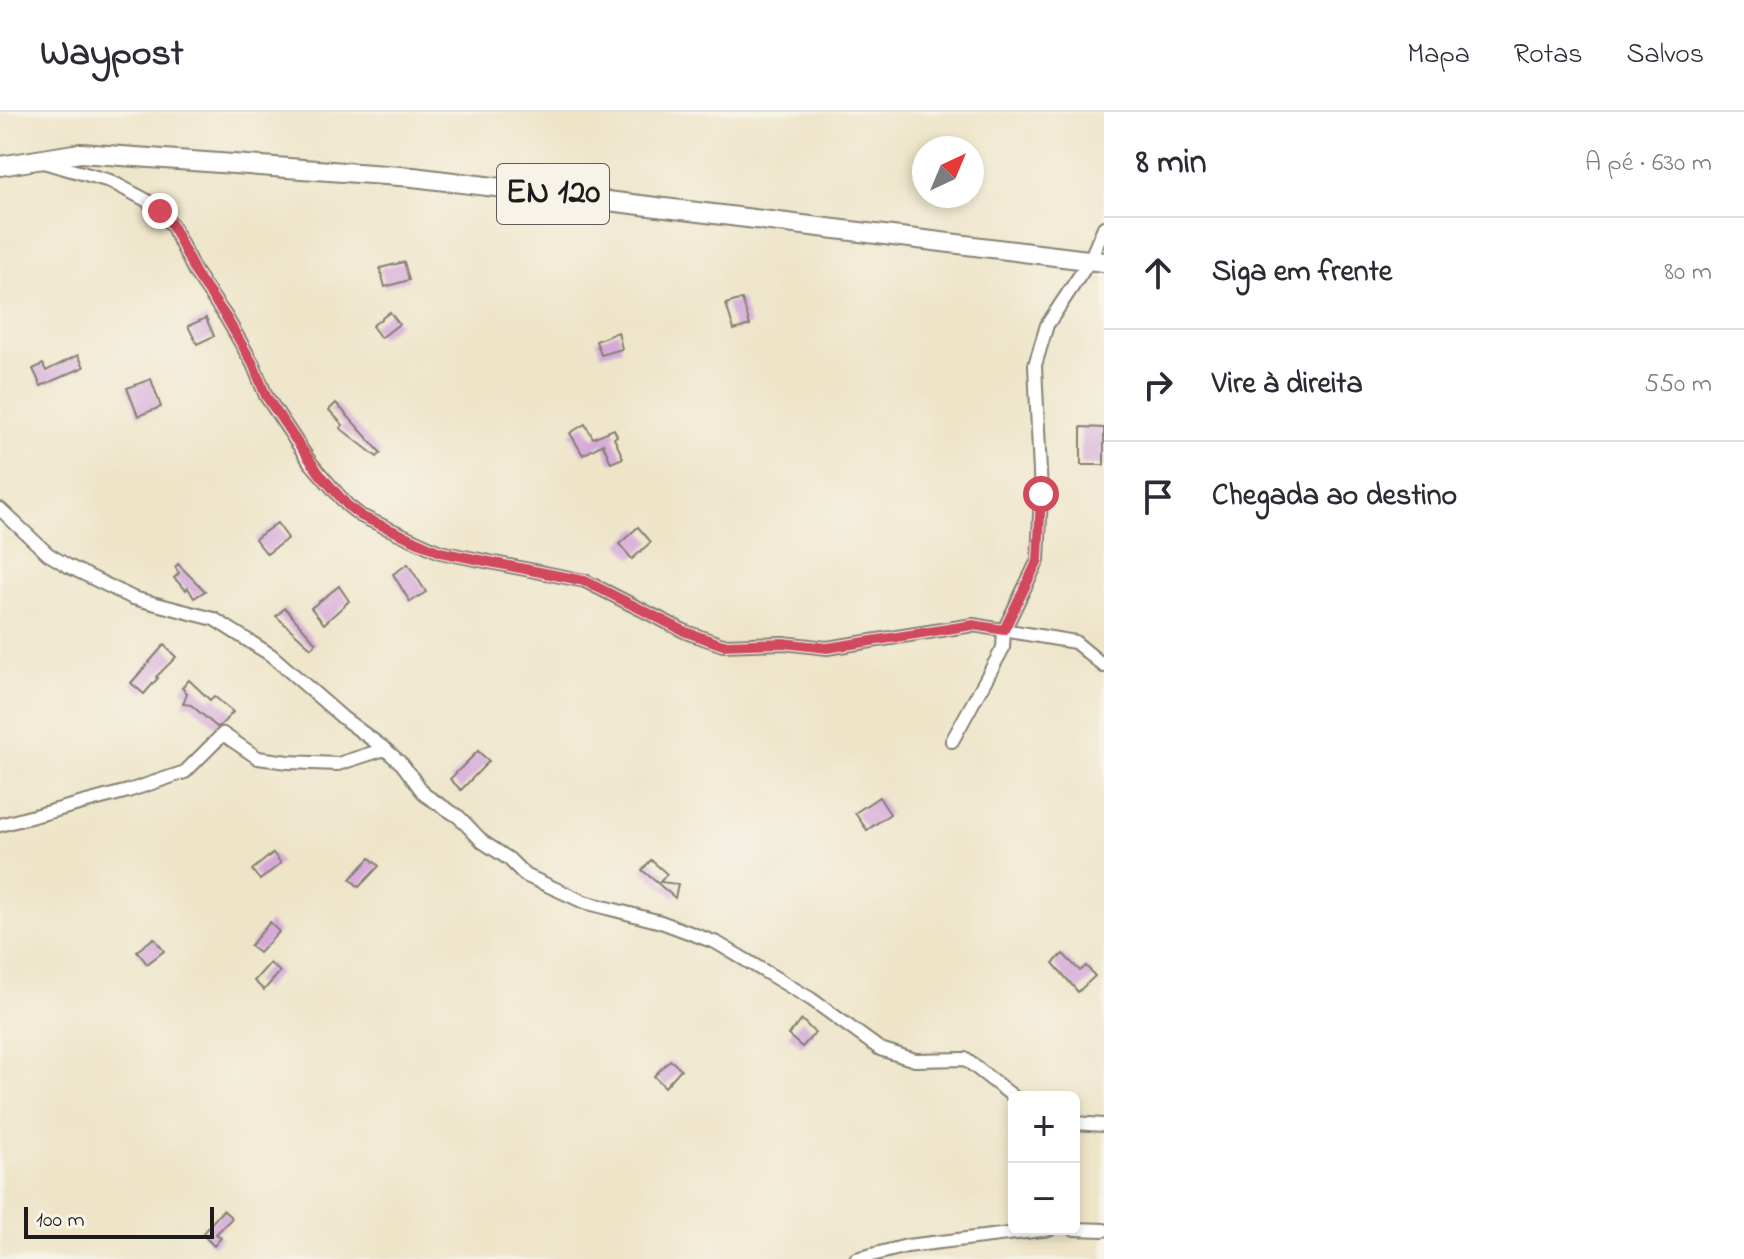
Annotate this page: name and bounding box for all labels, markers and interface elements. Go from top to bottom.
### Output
text: Waypost [40,27,184,83]
text: Mapa [1407,35,1470,76]
text: Rotas [1514,35,1583,76]
text: Salvos [1627,35,1704,76]
north arrow [912,136,984,208]
text: 8 min [1136,139,1207,189]
text: A pé · 630 m [1585,145,1712,183]
road number: EN 120 [497,164,609,224]
route end [142,193,178,229]
icon: ahead [1136,251,1180,295]
text: Siga em frente [1212,251,1392,295]
text: 80 m [1664,254,1712,292]
icon: right [1136,363,1180,407]
text: Vire à direita [1212,363,1363,407]
text: 550 m [1644,366,1712,404]
icon: arrive [1136,475,1180,519]
text: Chegada ao destino [1212,475,1457,519]
route start [1023,476,1059,512]
map controls [1008,1091,1080,1235]
button: + [1008,1091,1080,1163]
button: − [1008,1163,1080,1235]
scale bar [24,1203,214,1239]
text: 100 m [36,1205,85,1237]

